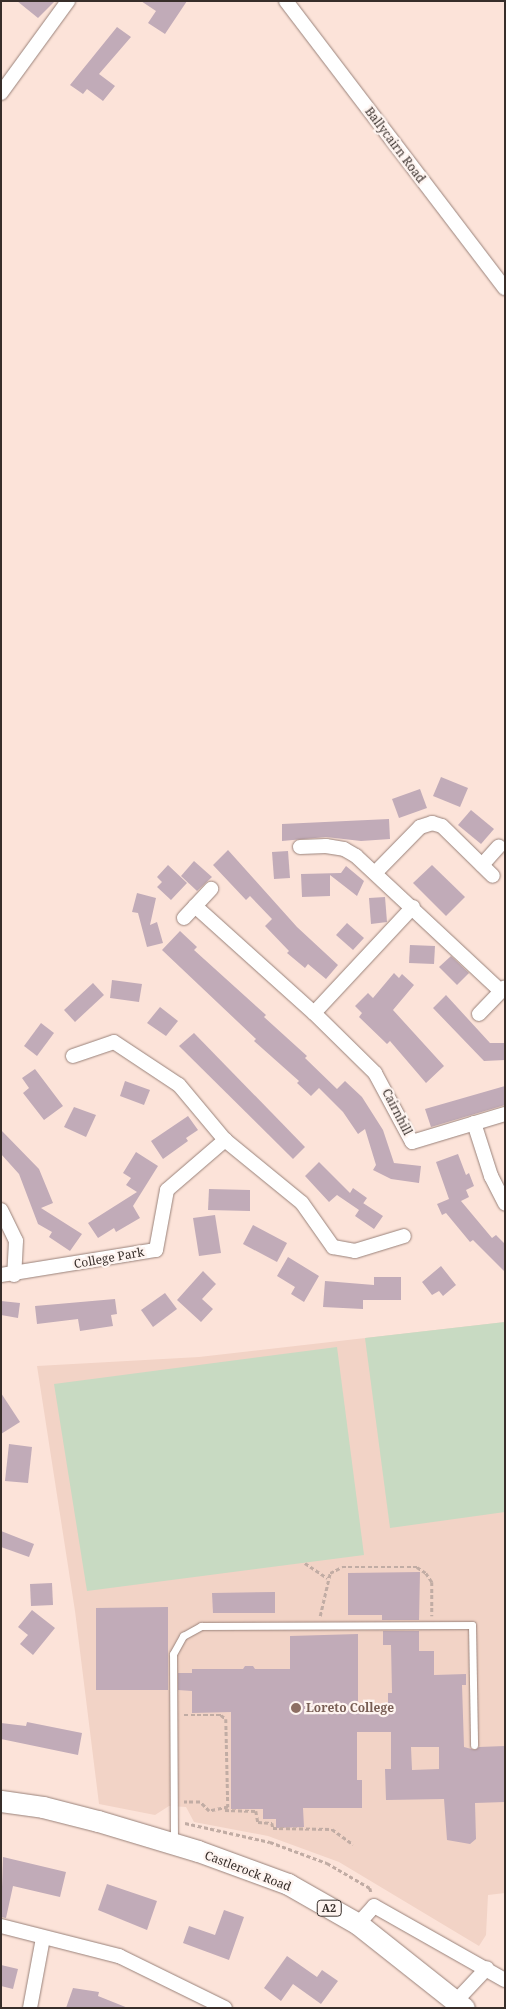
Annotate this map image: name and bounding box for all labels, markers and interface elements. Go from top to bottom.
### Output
street label: Ballycairn Road [362,104,428,186]
street label: Cairnhill [379,1086,415,1138]
street label: College Park [73,1245,145,1271]
place label: Loreto College [306,1701,394,1715]
marker: Loreto College [290,1702,302,1714]
street label: Castlerock Road [203,1848,293,1894]
road number: A2 [316,1900,342,1916]

